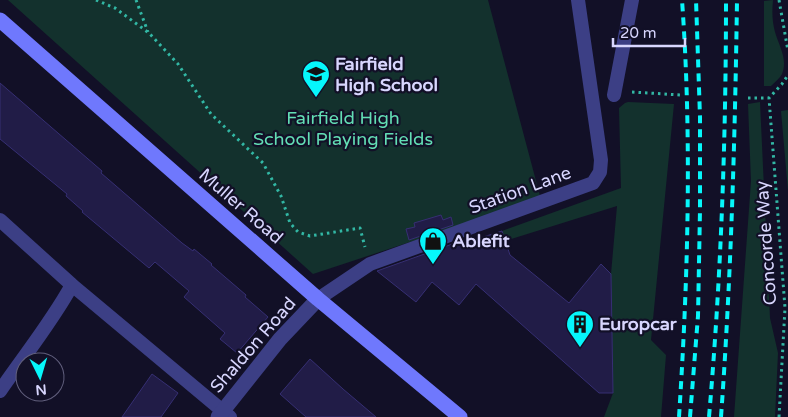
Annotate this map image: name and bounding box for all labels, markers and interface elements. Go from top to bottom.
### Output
scale bar [613,15,686,47]
text: 20 m [620,24,657,42]
place label: Fairfield High School [335,53,438,96]
school or university icon: Fairfield High School [301,59,331,98]
park label: Fairfield High School Playing Fields [253,107,433,150]
street label: Station Lane [466,161,574,219]
street label: Muller Road [195,164,287,248]
street label: Concorde Way [751,180,781,306]
shop icon: Ablefit [418,226,448,265]
place label: Ablefit [452,230,510,252]
street label: Shaldon Road [205,293,301,397]
building icon: Europcar [565,309,595,348]
place label: Europcar [599,313,678,335]
north arrow [15,352,65,402]
text: N [35,380,47,398]

